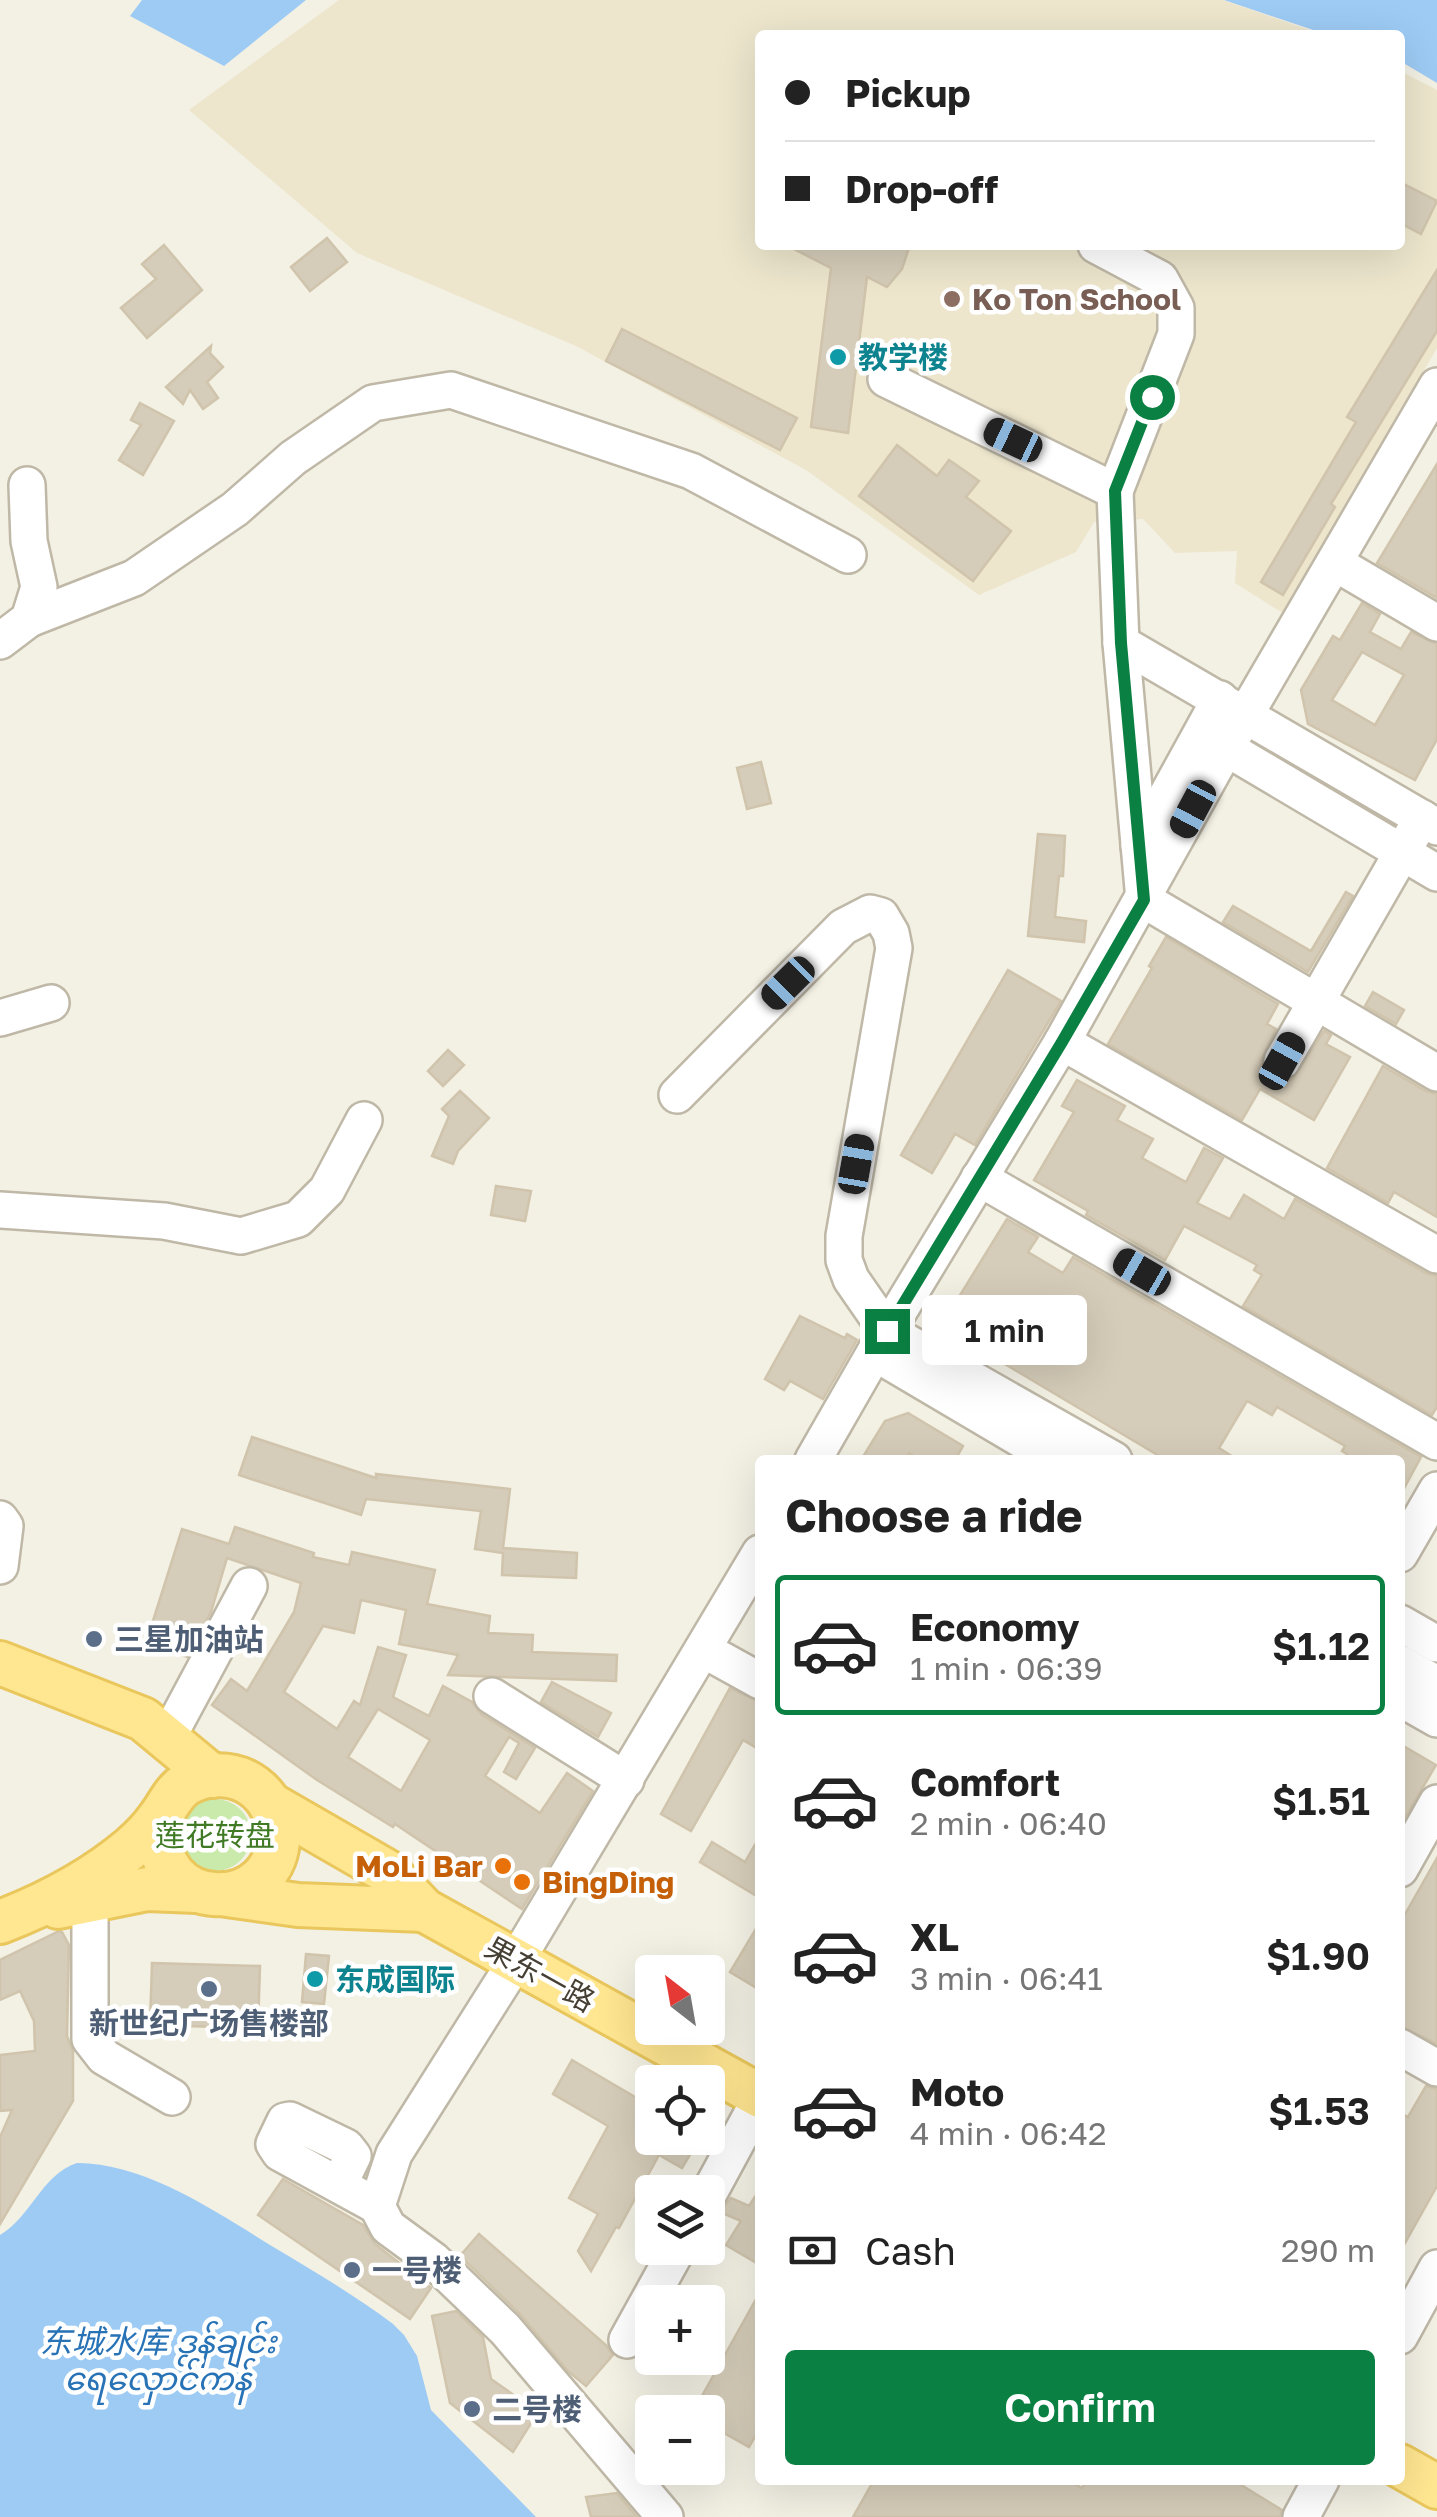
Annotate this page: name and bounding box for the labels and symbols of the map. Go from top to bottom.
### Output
place label: Ko Ton School [972,281,1181,317]
marker: Ko Ton School [941,288,963,310]
place label: 教学楼 [858,339,948,375]
marker: 教学楼 [827,346,849,368]
route start [1130,375,1175,420]
car [979,414,1047,466]
car [1166,775,1220,843]
car [756,951,820,1015]
car [1254,1027,1310,1095]
car [836,1132,876,1196]
car [1109,1244,1175,1300]
callout: 1 min [922,1296,1087,1366]
route end [865,1309,910,1354]
place label: 三星加油站 [114,1621,264,1657]
marker: 三星加油站 [83,1628,105,1650]
park label: 莲花转盘 [155,1817,275,1853]
place label: MoLi Bar [355,1848,483,1884]
marker: MoLi Bar [492,1855,514,1877]
place label: BingDing [542,1864,674,1900]
marker: BingDing [511,1871,533,1893]
street label: 果东一路 [479,1929,601,2019]
north arrow [635,1955,725,2045]
place label: 东成国际 [335,1961,455,1997]
marker: 东成国际 [304,1968,326,1990]
marker: 新世纪广场售楼部 [198,1978,220,2000]
place label: 新世纪广场售楼部 [89,2005,329,2041]
place label: 一号楼 [372,2252,462,2288]
marker: 一号楼 [341,2259,363,2281]
water label: 东城水库 ဒွန်ချင်း ရေလှောင်ကန် [40,2320,278,2405]
place label: 二号楼 [492,2391,582,2427]
marker: 二号楼 [461,2398,483,2420]

